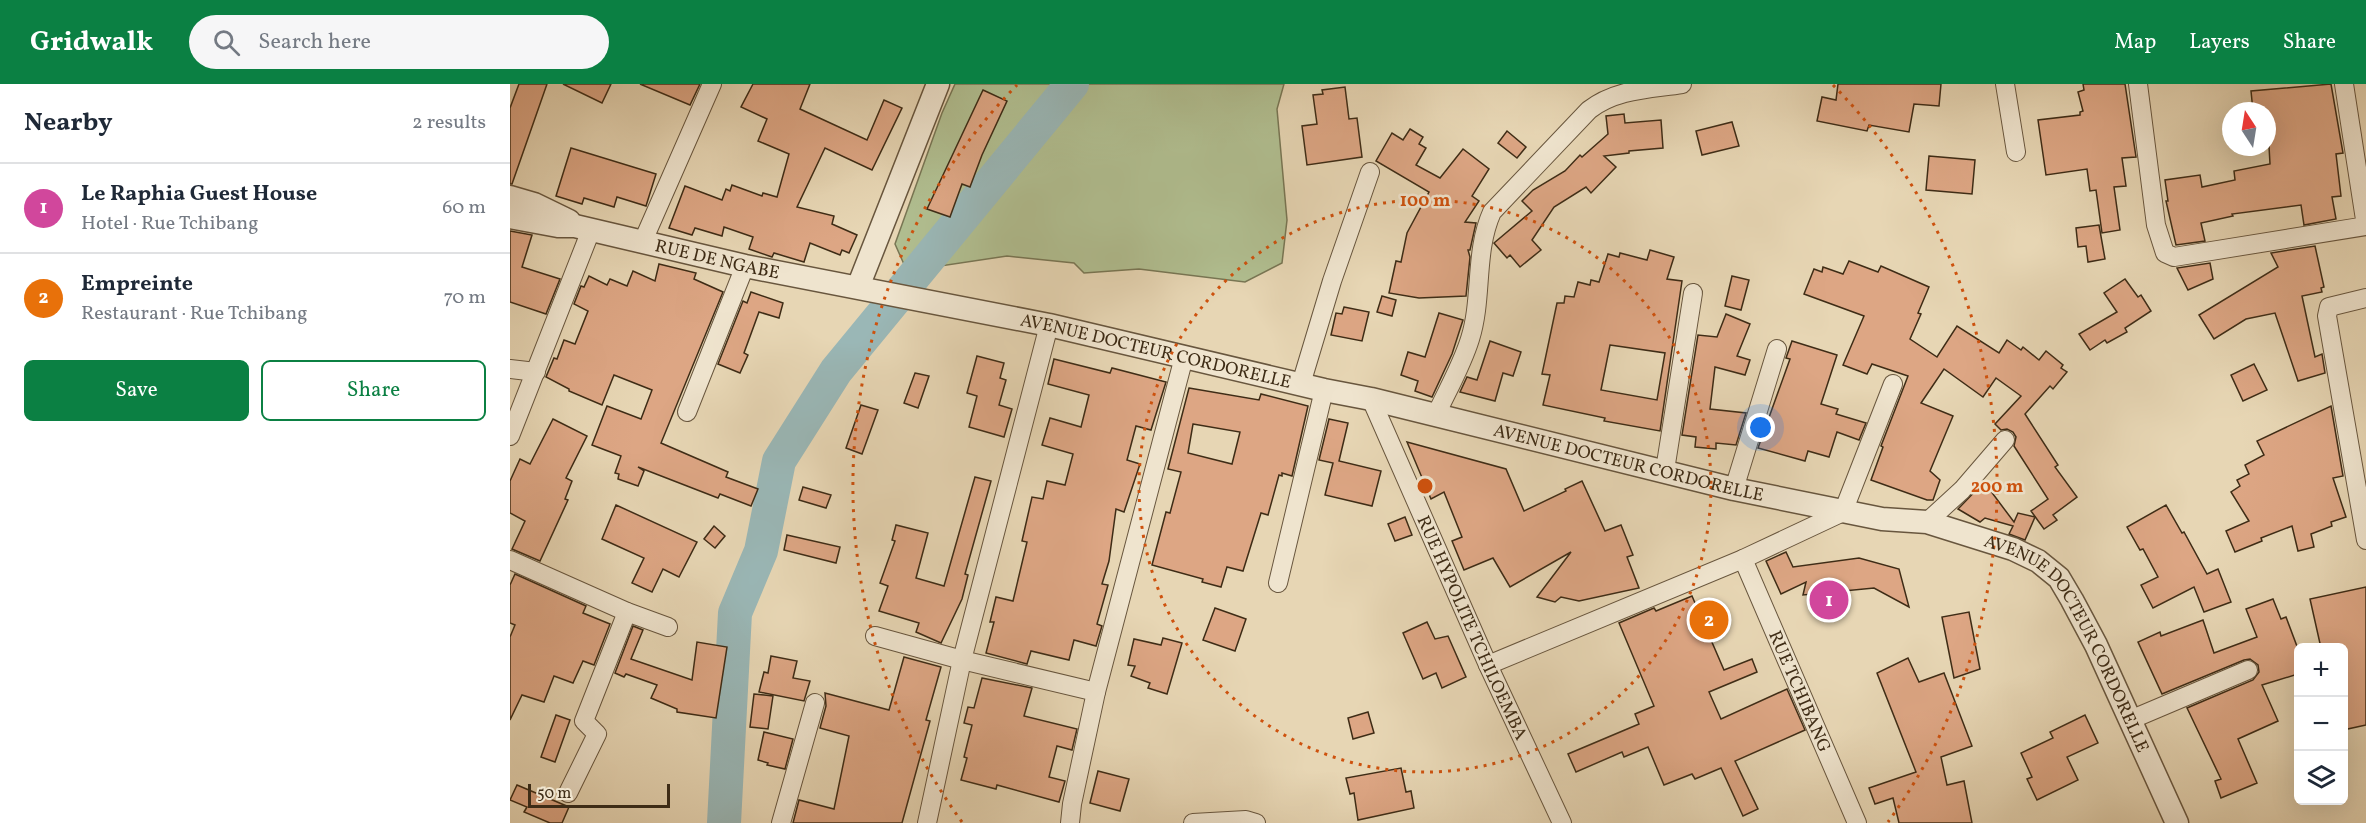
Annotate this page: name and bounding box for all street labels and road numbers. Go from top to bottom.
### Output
street label: RUE DE NGABE [652,234,782,286]
street label: AVENUE DOCTEUR CORDORELLE [1018,309,1294,396]
street label: AVENUE DOCTEUR CORDORELLE [1491,419,1766,509]
street label: RUE HYPOLITE TCHILOEMBA [1410,512,1533,745]
street label: AVENUE DOCTEUR CORDORELLE [1981,530,2154,757]
street label: RUE TCHIBANG [1761,627,1836,757]

